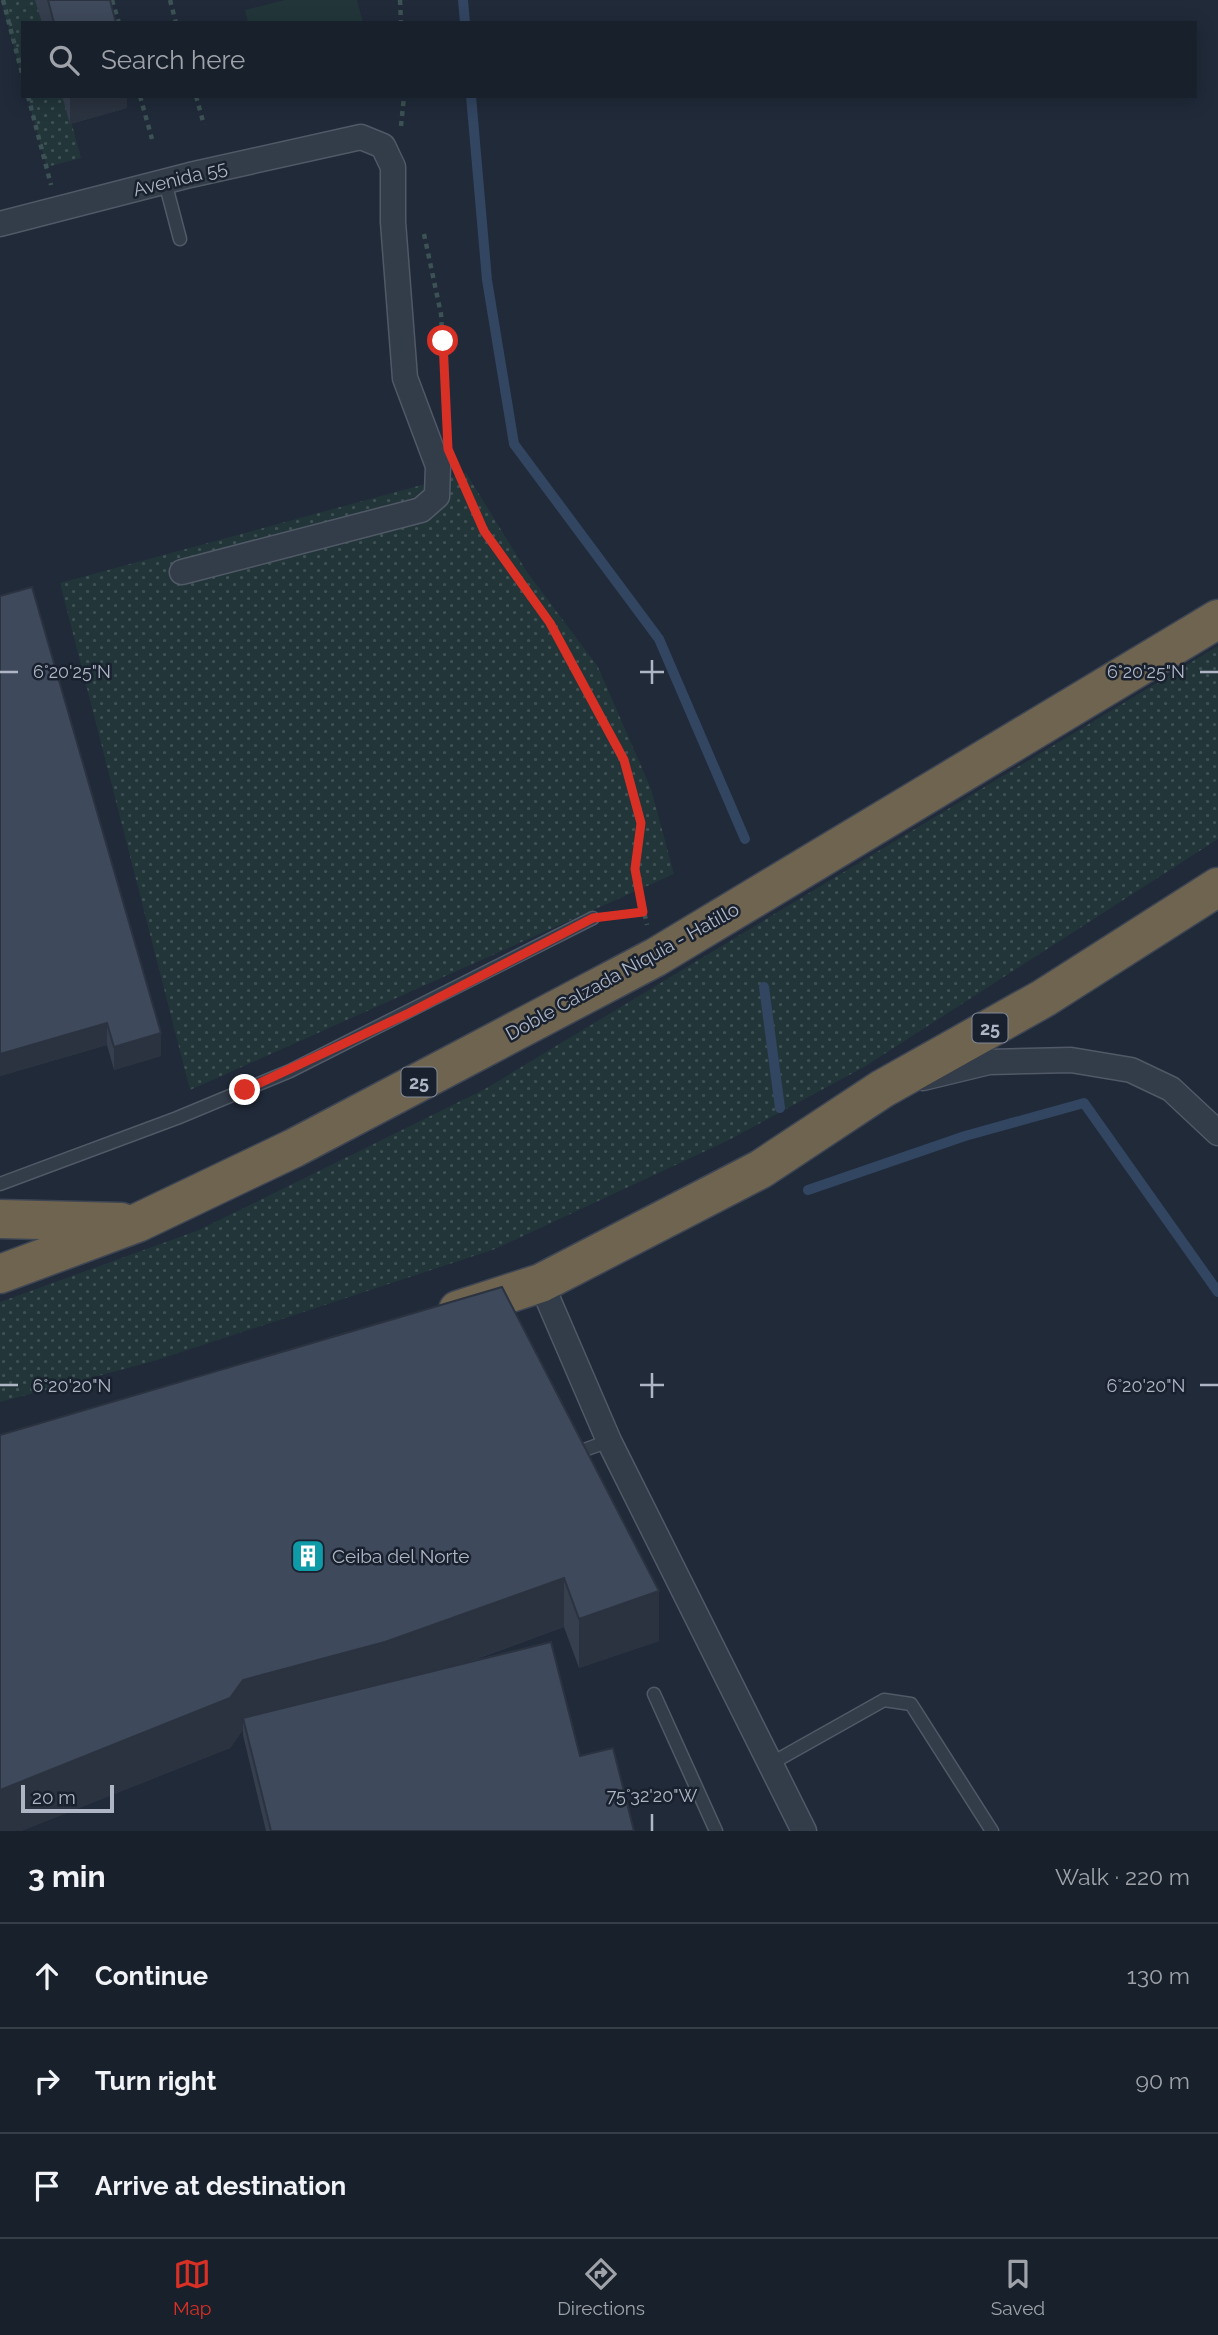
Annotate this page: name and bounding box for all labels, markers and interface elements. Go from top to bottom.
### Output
search box [21,21,1197,98]
icon: search [45,41,83,79]
text: Search here [101,45,245,75]
street label: Avenida 55 [131,156,229,200]
route start [427,325,458,356]
text: 6°20'25"N [33,661,111,682]
text: 6°20'25"N [1107,661,1185,682]
street label: Doble Calzada Niquia - Hatillo [501,898,743,1044]
road number: 25 [972,1014,1007,1042]
road number: 25 [402,1068,436,1097]
route end [229,1074,260,1105]
text: 6°20'20"N [33,1375,111,1396]
text: 6°20'20"N [1107,1375,1185,1396]
building icon: Ceiba del Norte [289,1537,327,1575]
place label: Ceiba del Norte [332,1545,470,1567]
scale bar [21,1782,114,1814]
text: 75°32'20"W [607,1785,697,1806]
text: 20 m [32,1786,76,1808]
text: 3 min [28,1859,106,1894]
text: Walk · 220 m [1055,1863,1190,1890]
icon: ahead [28,1957,66,1995]
text: Continue [95,1961,208,1991]
text: 130 m [1127,1962,1190,1989]
icon: right [28,2062,66,2100]
text: Turn right [95,2066,216,2096]
text: 90 m [1135,2067,1190,2094]
icon: arrive [28,2167,66,2205]
text: Arrive at destination [95,2171,346,2201]
tab: Map [173,2255,212,2319]
tab: Directions [557,2255,645,2319]
tab: Saved [991,2255,1045,2319]

